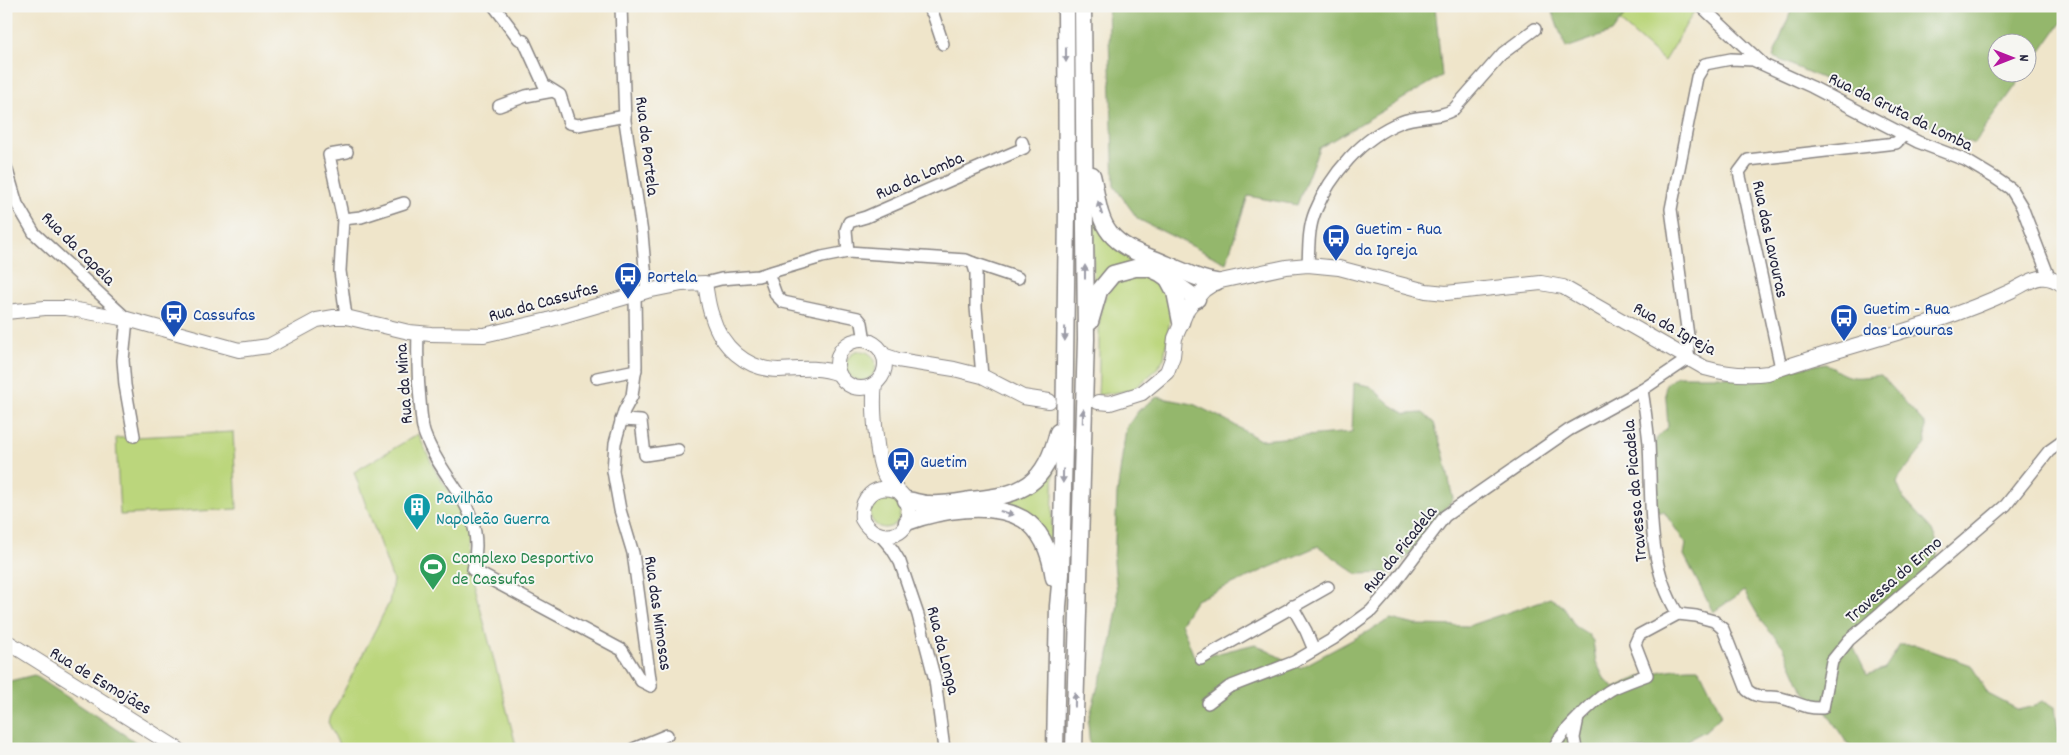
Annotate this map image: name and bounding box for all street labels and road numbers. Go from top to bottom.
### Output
street label: Rua da Gruta da Lomba [1824,67,1977,159]
street label: Rua da Portela [627,95,664,198]
street label: Rua da Lomba [872,147,969,208]
street label: Rua das Lavouras [1744,178,1793,301]
street label: Rua da Capela [34,207,121,293]
street label: Rua da Cassufas [486,277,601,330]
street label: Rua da Igreja [1628,297,1720,364]
street label: Rua da Mina [390,342,421,425]
street label: Travessa da Picadela [1618,418,1655,563]
street label: Rua da Picadela [1358,501,1444,600]
street label: Travessa do Ermo [1841,532,1949,630]
street label: Rua das Mimosas [636,554,677,672]
street label: Rua da Longa [919,604,965,698]
street label: Rua de Esmojães [44,642,155,722]

